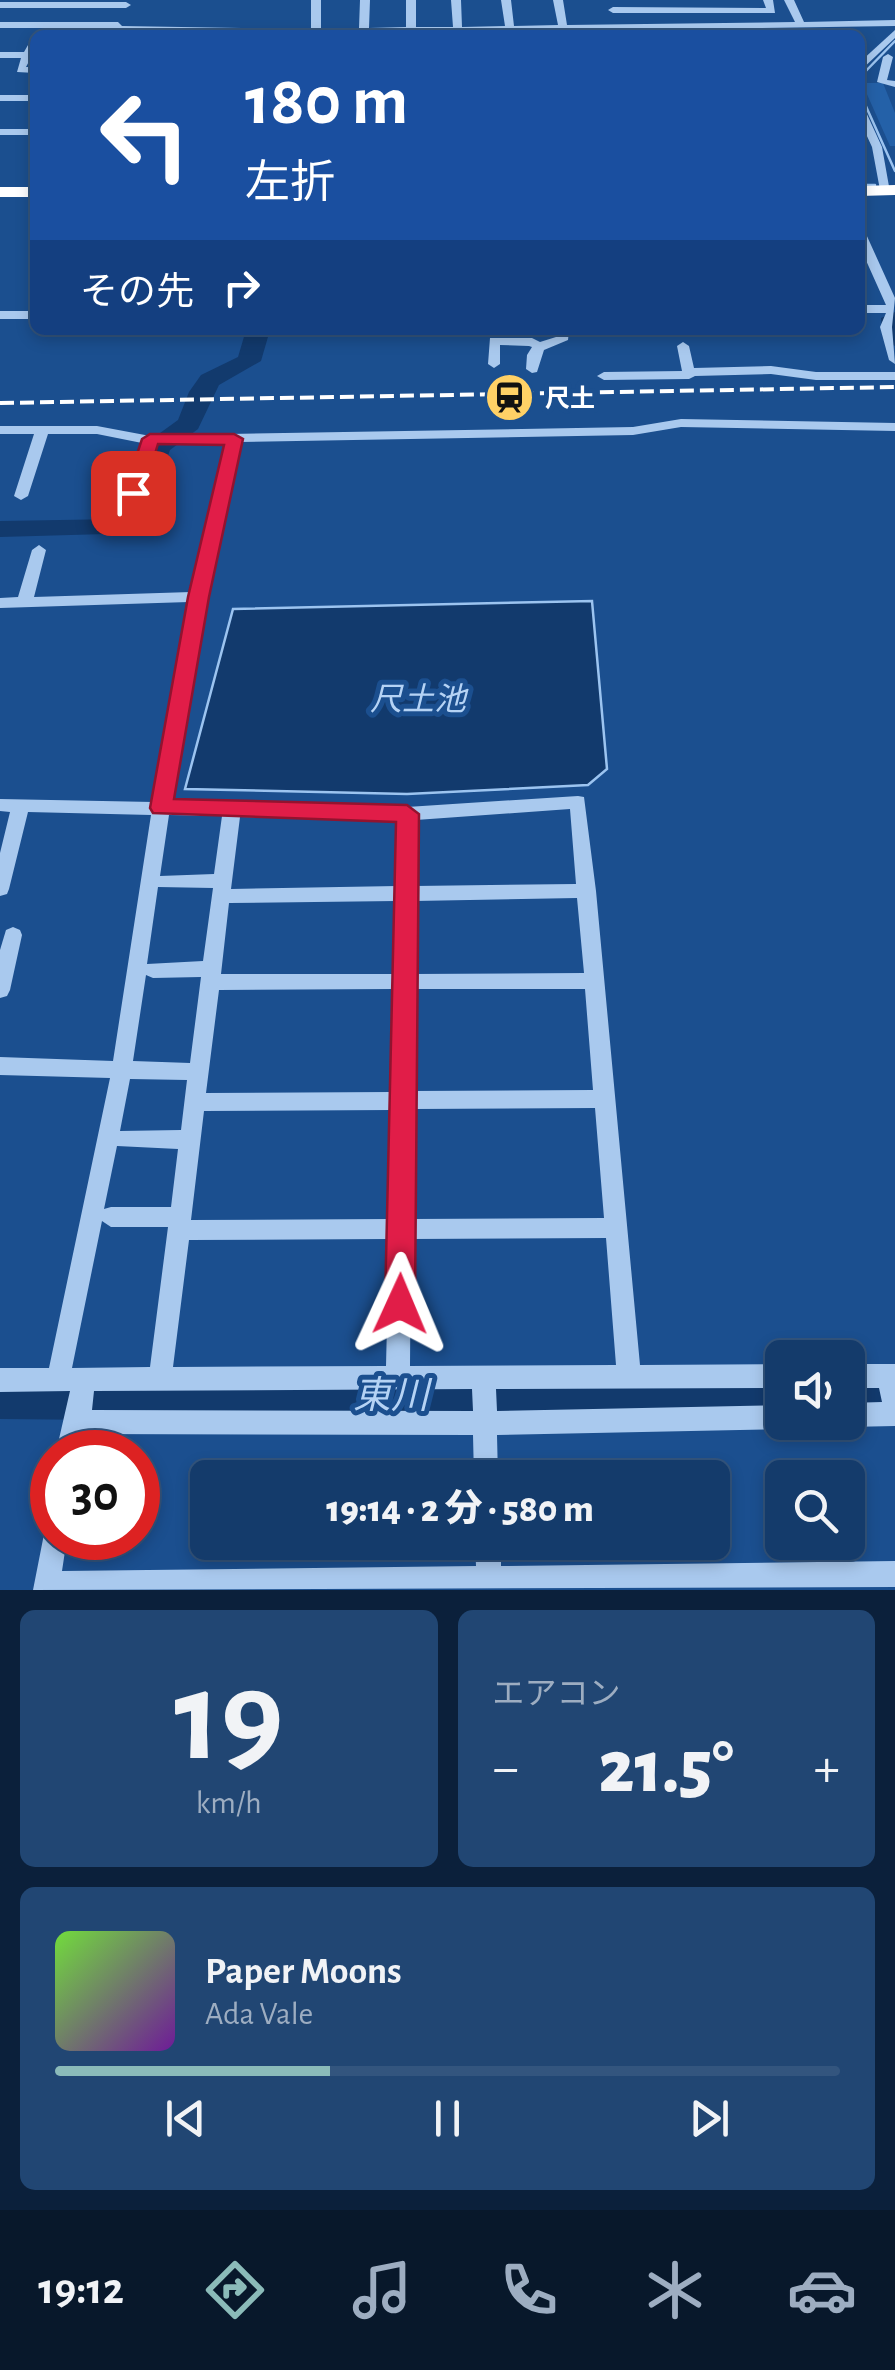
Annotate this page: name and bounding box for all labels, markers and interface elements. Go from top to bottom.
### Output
text: 180 m [245,67,408,137]
icon: left [80,70,210,200]
text: 左折 [245,161,335,206]
icon: right [214,260,269,315]
text: その先 [80,274,194,312]
station icon: 尺土 [484,372,536,424]
place label: 尺土 [545,385,595,412]
pin [91,451,176,536]
icon: arrive [106,466,161,521]
water label: 尺土池 [370,683,469,716]
position arrow [348,1252,452,1356]
map controls [765,1340,865,1560]
button: sound [765,1340,865,1440]
water label: 東川 [353,1376,433,1416]
speed limit sign: 30 [30,1430,160,1560]
button: search [765,1460,865,1560]
text: 19:14 · 2 分 · 580 m [326,1491,594,1529]
text: 19 [174,1654,284,1784]
text: エアコン [493,1678,621,1710]
text: 21.5° [599,1731,734,1806]
text: − [493,1741,519,1796]
text: + [814,1741,840,1796]
text: km/h [196,1787,262,1819]
text: Paper Moons [205,1953,402,1991]
text: Ada Vale [205,1998,313,2030]
icon: previous [158,2091,213,2146]
icon: pause [420,2091,475,2146]
icon: next [682,2091,737,2146]
icon: directions [200,2255,270,2325]
icon: music [347,2255,417,2325]
icon: phone [494,2255,564,2325]
icon: climate [640,2255,710,2325]
icon: car [787,2255,857,2325]
text: 19:12 [38,2267,124,2312]

